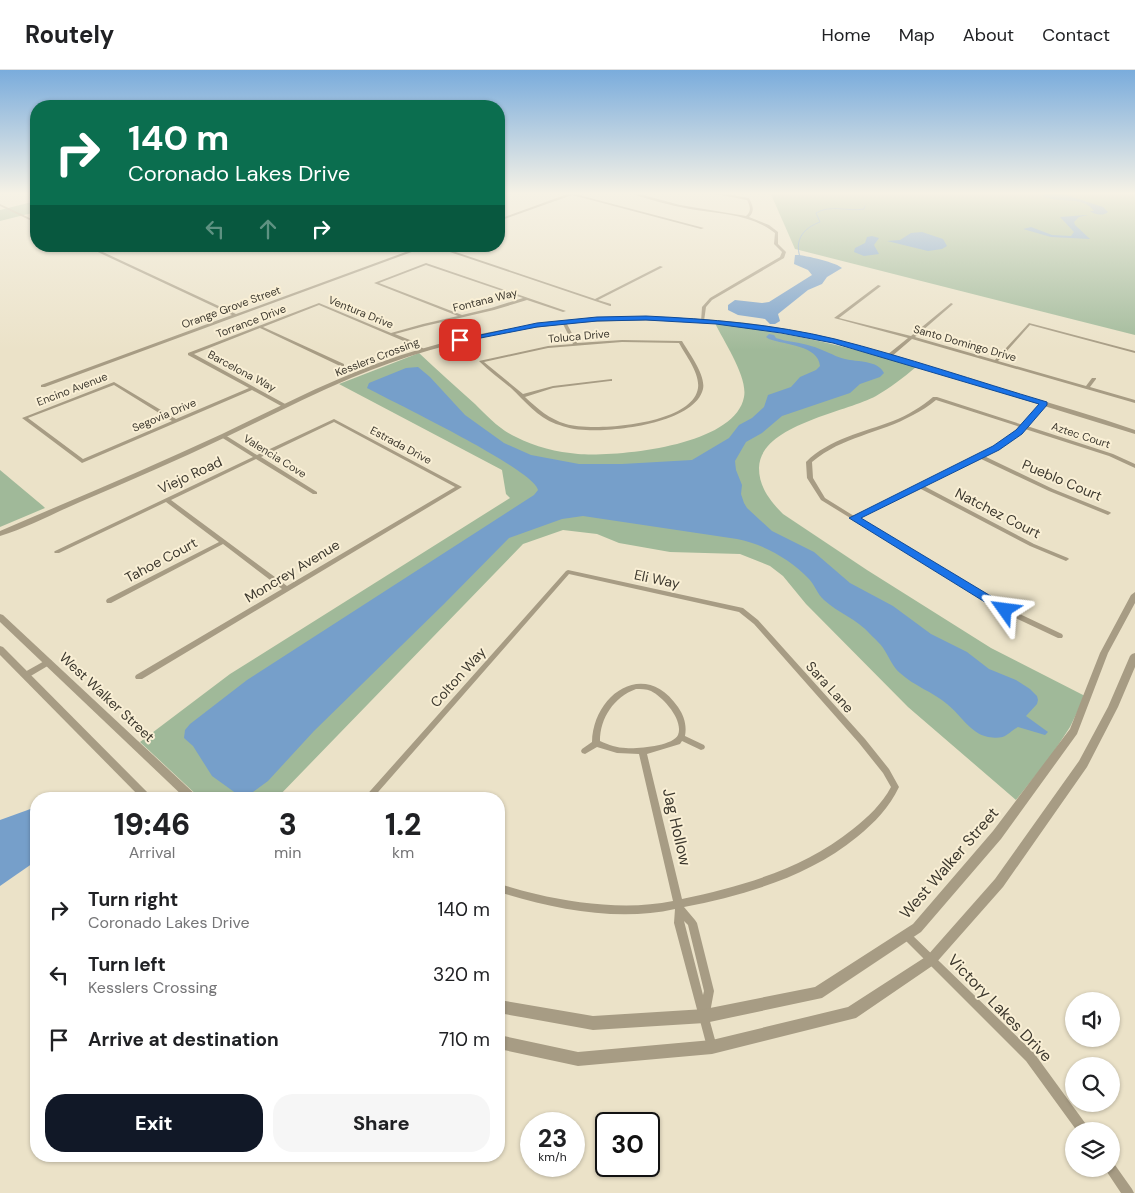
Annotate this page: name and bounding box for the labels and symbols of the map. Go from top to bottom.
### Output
street label: Orange Grove Street [180,283,282,331]
street label: Fontana Way [451,285,519,315]
street label: Ventura Drive [326,293,396,331]
street label: Torrance Drive [214,301,288,341]
pin [439,319,481,361]
street label: Santo Domingo Drive [912,322,1018,364]
street label: Toluca Drive [548,326,610,346]
street label: Kesslers Crossing [333,335,421,379]
street label: Barcelona Way [205,347,279,395]
street label: Encino Avenue [35,369,109,409]
street label: Segovia Drive [130,395,198,435]
street label: Aztec Court [1050,419,1112,451]
street label: Estrada Drive [368,423,434,467]
street label: Valencia Cove [241,431,309,481]
street label: Viejo Road [155,452,225,498]
street label: Pueblo Court [1019,455,1105,505]
street label: Natchez Court [952,484,1044,542]
street label: Tahoe Court [122,533,200,587]
street label: Moncrey Avenue [241,536,343,606]
street label: Eli Way [633,565,682,593]
position arrow [978,583,1030,635]
street label: Colton Way [426,643,490,711]
street label: West Walker Street [56,648,158,746]
street label: Sara Lane [802,657,858,717]
street label: Jag Hollow [658,786,696,868]
street label: West Walker Street [895,803,1003,923]
street label: Victory Lakes Drive [943,950,1057,1066]
speed limit sign: 30 [595,1112,660,1177]

